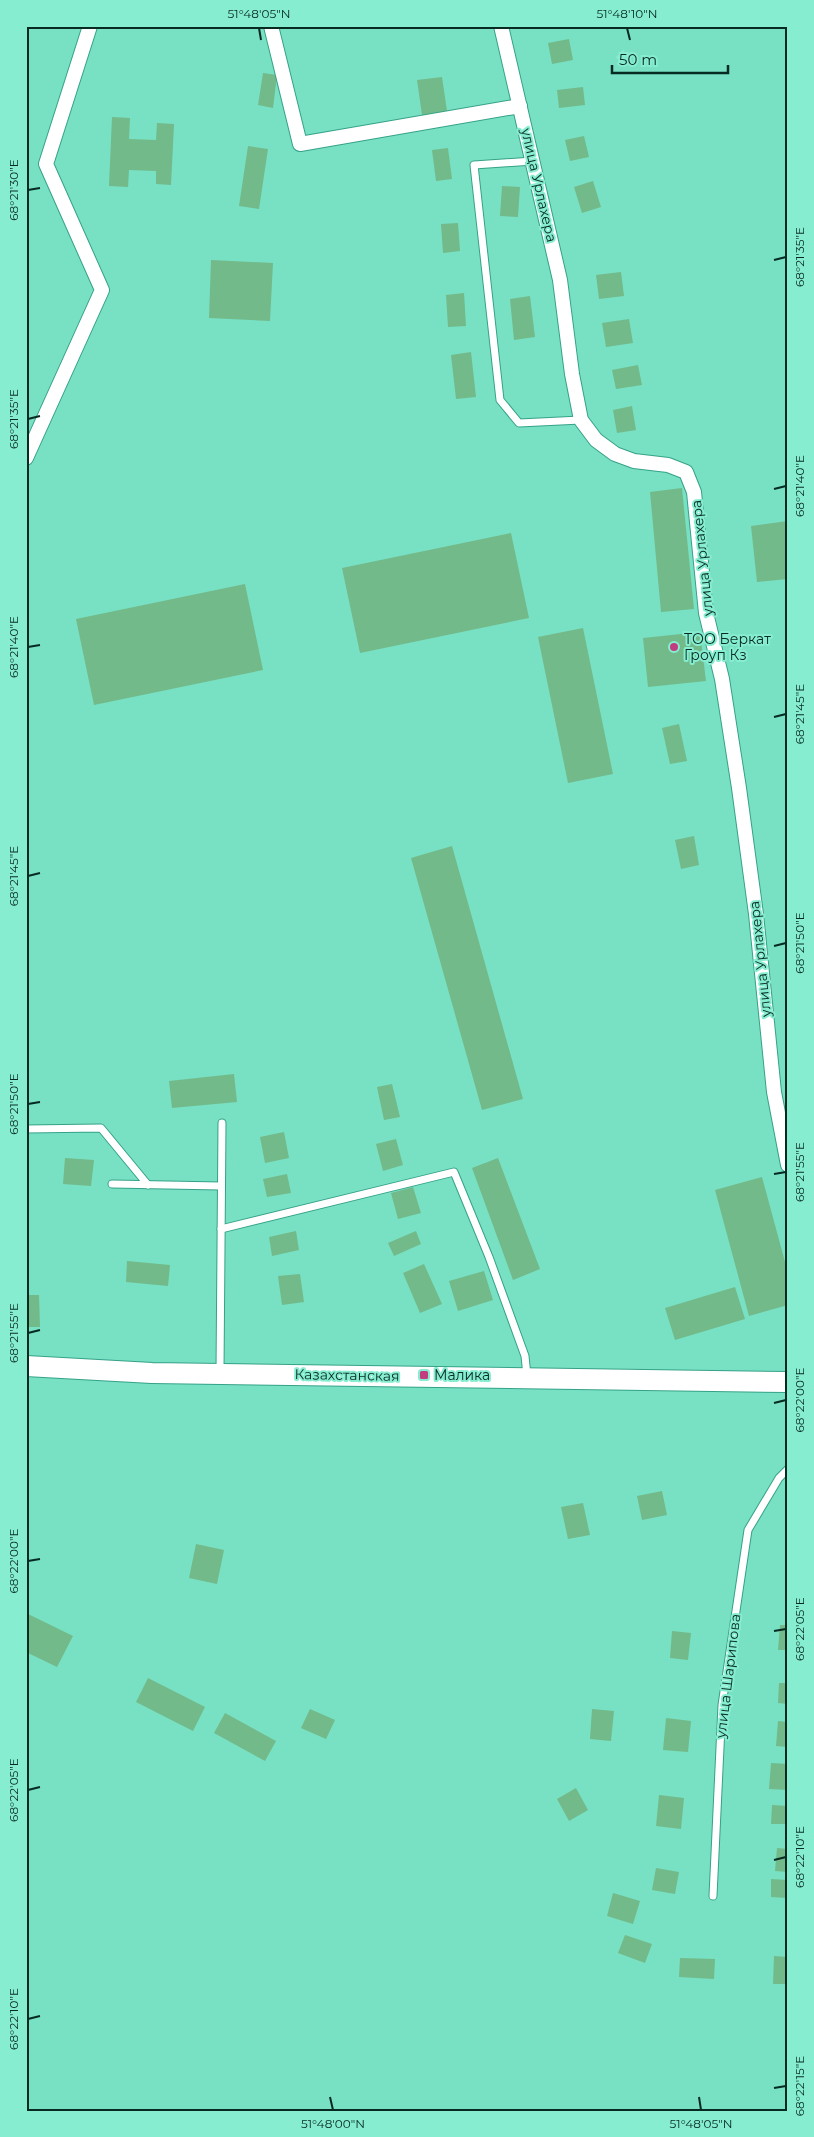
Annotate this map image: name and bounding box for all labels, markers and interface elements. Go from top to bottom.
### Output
text: 51°48'05"N [228,6,290,21]
text: 51°48'10"N [596,6,658,21]
scale bar [612,42,728,74]
text: 50 m [619,50,657,69]
street label: улица Урлахера [517,125,561,244]
text: 68°21'30"E [6,159,21,221]
text: 68°21'35"E [792,227,807,287]
text: 68°21'35"E [6,389,21,449]
text: 68°21'40"E [792,455,807,517]
street label: улица Урлахера [687,499,717,618]
text: 68°21'40"E [6,616,21,678]
place label: ТОО Беркат Гроуп Кз [684,630,771,664]
marker: ТОО Беркат Гроуп Кз [668,641,680,653]
text: 68°21'45"E [792,684,807,744]
text: 68°21'45"E [6,846,21,906]
street label: улица Урлахера [745,900,775,1019]
text: 68°21'50"E [792,912,807,974]
text: 68°21'50"E [6,1073,21,1135]
text: 68°21'55"E [792,1142,807,1202]
text: 68°21'55"E [6,1303,21,1363]
street label: Казахстанская [294,1365,400,1385]
place label: Малика [434,1366,490,1384]
text: 68°22'00"E [792,1368,807,1433]
marker: Малика [418,1369,430,1381]
text: 68°22'00"E [6,1529,21,1594]
text: 68°22'05"E [792,1597,807,1661]
street label: улица Шарипова [711,1613,745,1740]
text: 68°22'05"E [6,1758,21,1822]
text: 68°22'10"E [792,1826,807,1888]
text: 68°22'10"E [6,1988,21,2050]
text: 68°22'15"E [792,2056,807,2116]
text: 51°48'00"N [301,2116,365,2131]
text: 51°48'05"N [670,2116,732,2131]

